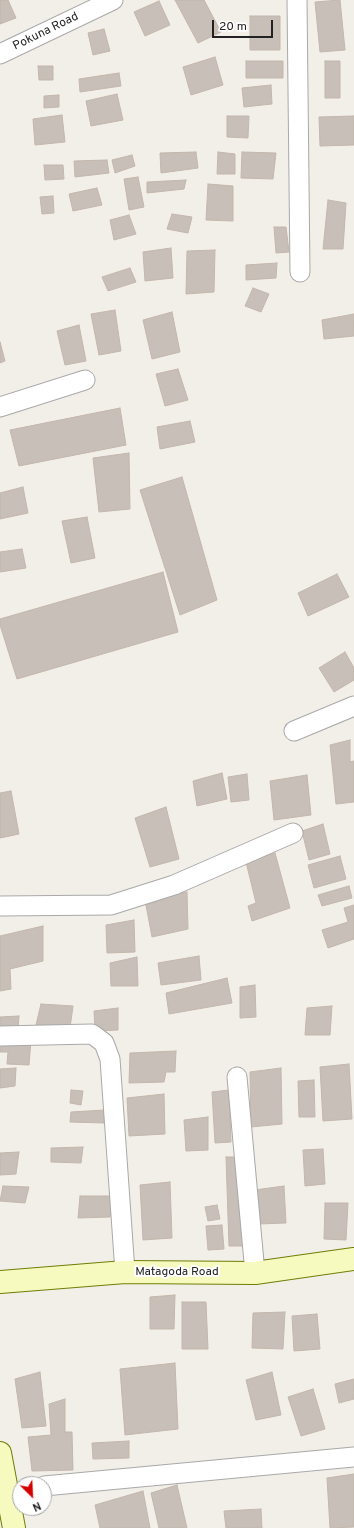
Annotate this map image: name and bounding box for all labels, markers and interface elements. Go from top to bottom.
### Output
street label: Pokuna Road [11,10,81,54]
scale bar [214,12,275,38]
text: 20 m [219,19,247,35]
street label: Matagoda Road [135,1266,219,1280]
north arrow [12,1476,52,1516]
text: N [30,1498,43,1514]

